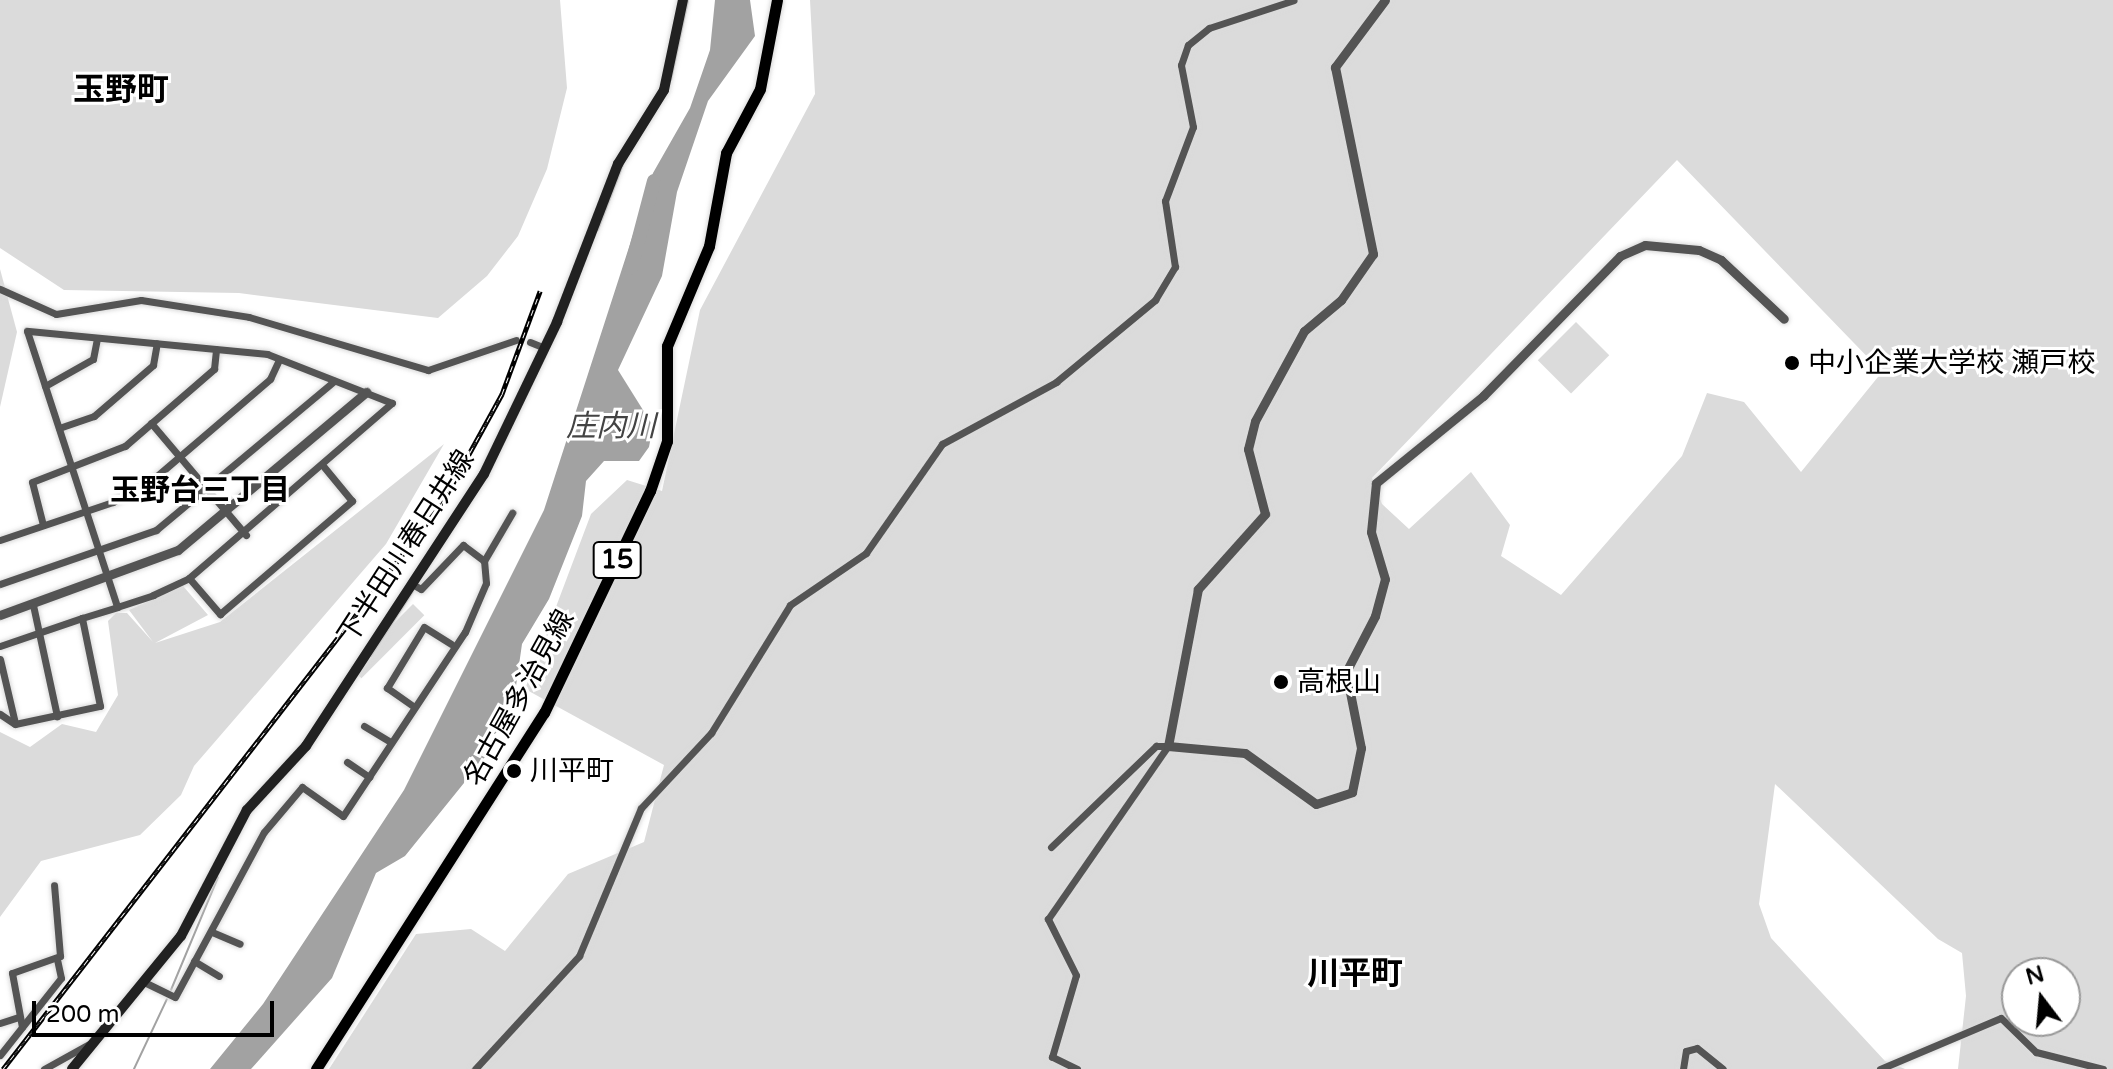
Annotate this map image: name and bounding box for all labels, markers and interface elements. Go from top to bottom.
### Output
district label: 玉野町 [73,71,169,109]
place label: 中小企業大学校 瀬戸校 [1808,346,2095,380]
marker: 中小企業大学校 瀬戸校 [1783,354,1801,372]
water label: 庄内川 [566,409,656,445]
street label: 下半田川春日井線 [331,444,481,650]
district label: 玉野台三丁目 [110,473,290,509]
road number: 15 [591,538,643,582]
street label: 名古屋多治見線 [457,604,581,792]
place label: 高根山 [1297,665,1381,699]
marker: 高根山 [1272,673,1290,691]
place label: 川平町 [530,754,614,788]
marker: 川平町 [505,762,523,780]
district label: 川平町 [1307,955,1403,993]
north arrow [2001,957,2081,1037]
text: N [2023,961,2047,991]
scale bar [36,985,278,1035]
text: 200 m [46,1000,120,1029]

